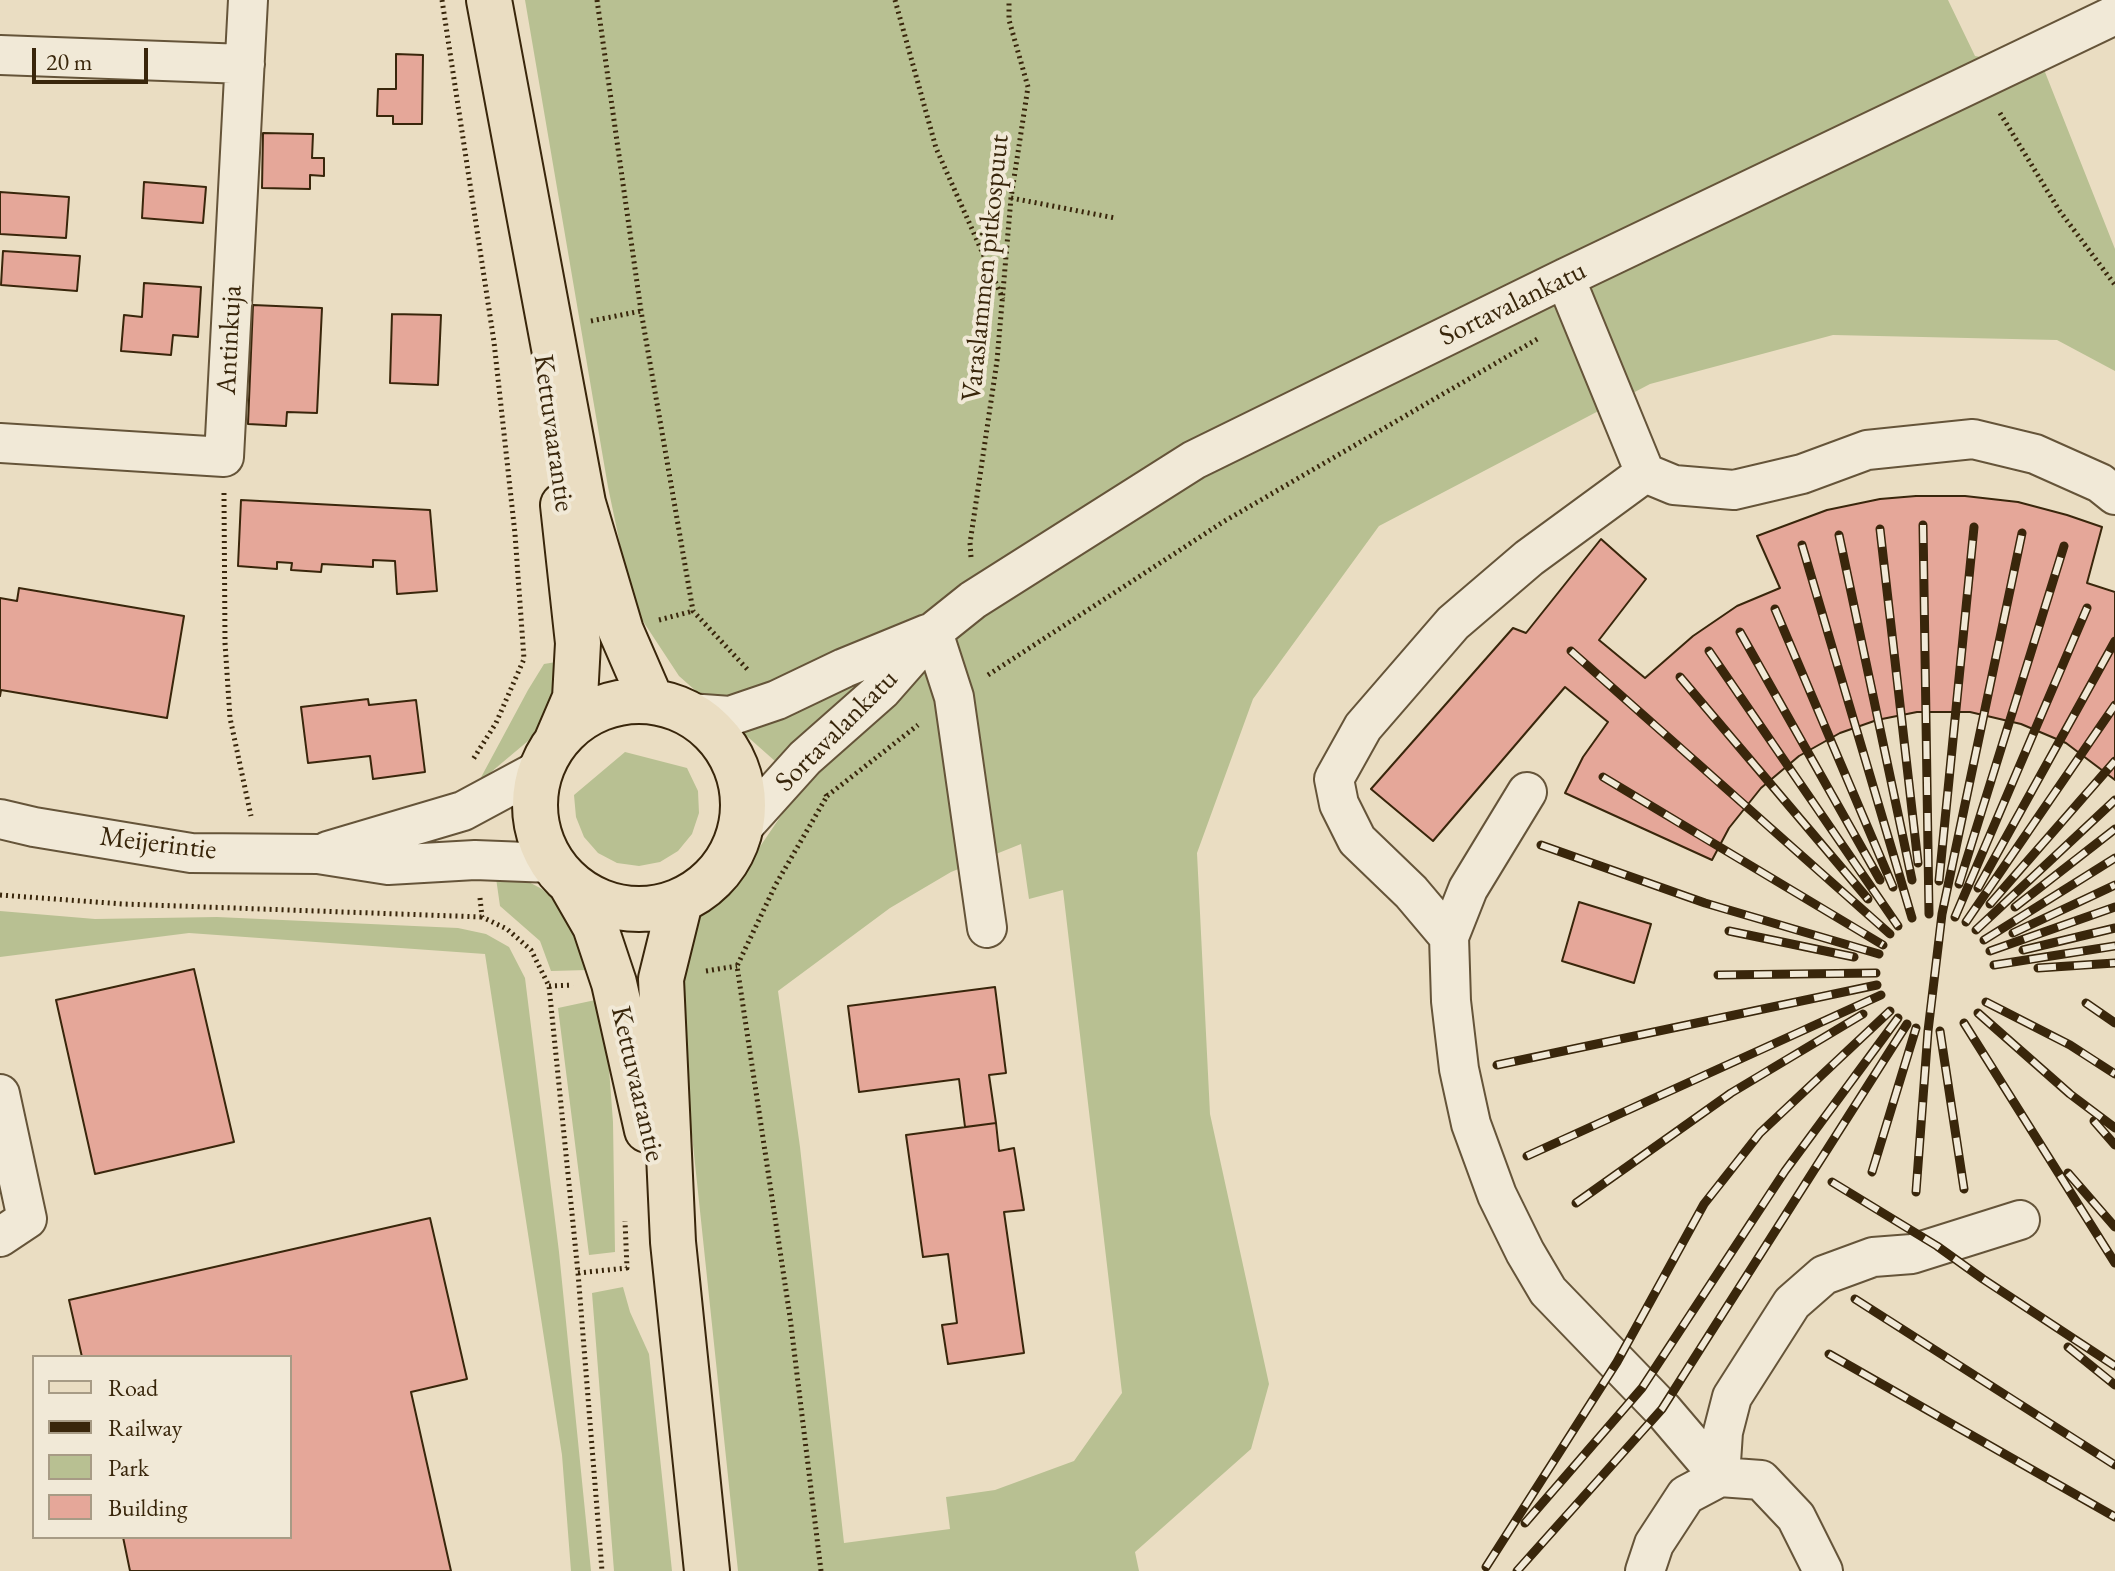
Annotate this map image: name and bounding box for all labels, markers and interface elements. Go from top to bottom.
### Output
scale bar [36,32,152,82]
text: 20 m [46,46,93,77]
street label: Varaslammen pitkospuut [955,133,1017,403]
street label: Sortavalankatu [1434,254,1592,354]
street label: Antinkuja [210,284,250,396]
street label: Kettuvaarantie [525,352,581,514]
street label: Sortavalankatu [769,663,905,799]
street label: Meijerintie [98,820,218,868]
street label: Kettuvaarantie [603,1003,671,1165]
legend [32,1355,292,1539]
text: Road [108,1372,158,1403]
text: Railway [108,1412,182,1443]
text: Park [108,1452,149,1483]
text: Building [108,1492,188,1523]

